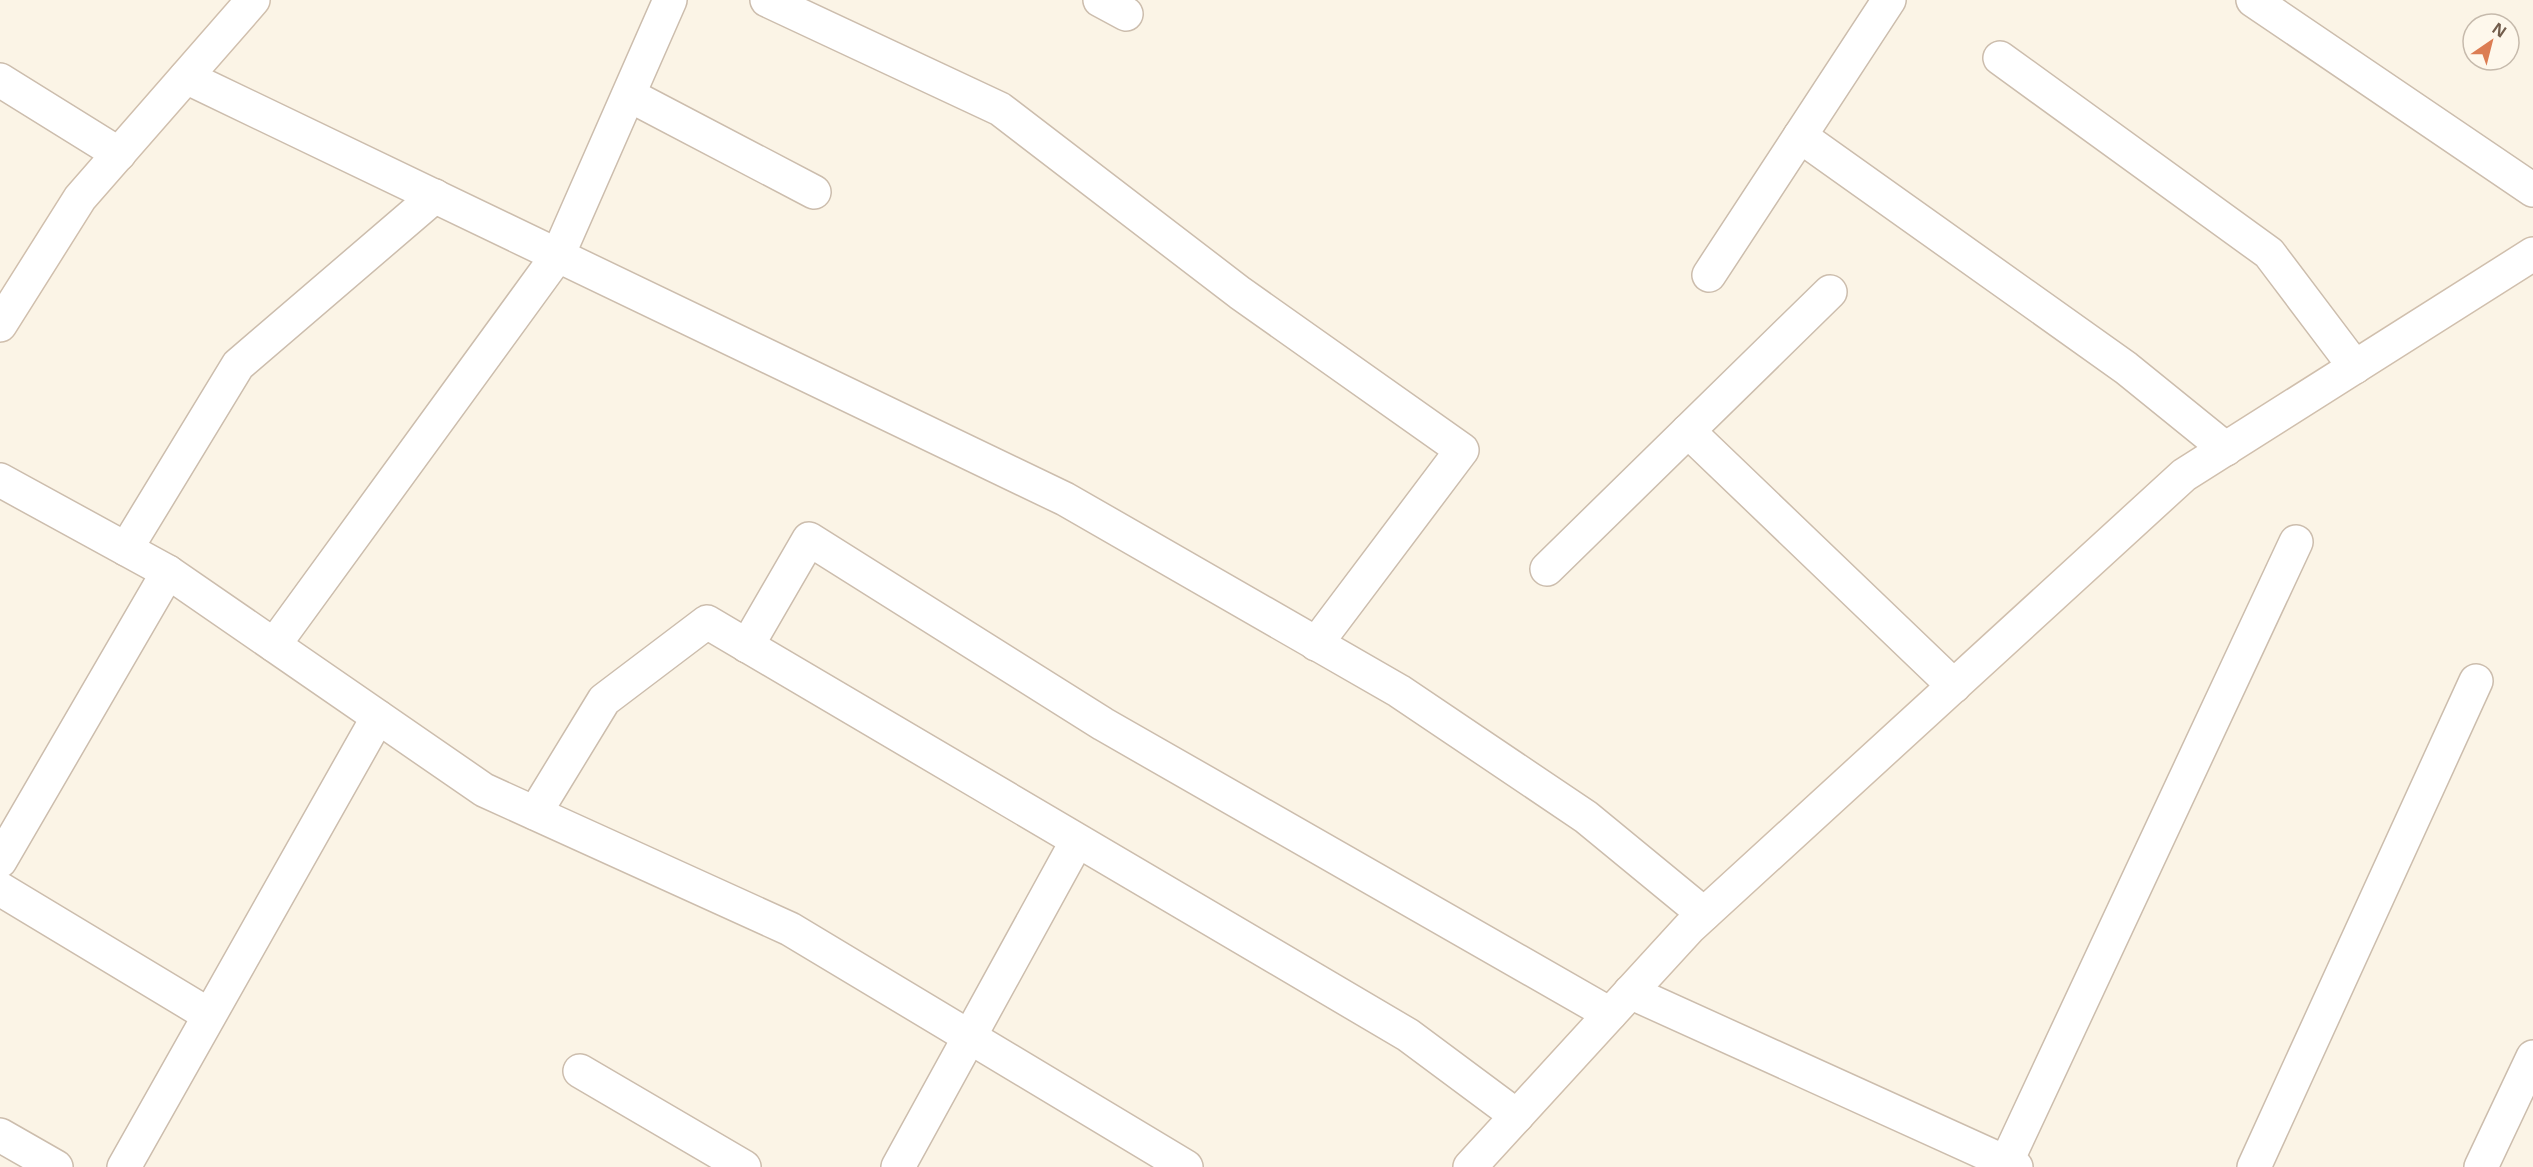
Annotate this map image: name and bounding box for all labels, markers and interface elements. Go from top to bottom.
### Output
north arrow [2461,12,2521,72]
text: N [2488,17,2511,42]

